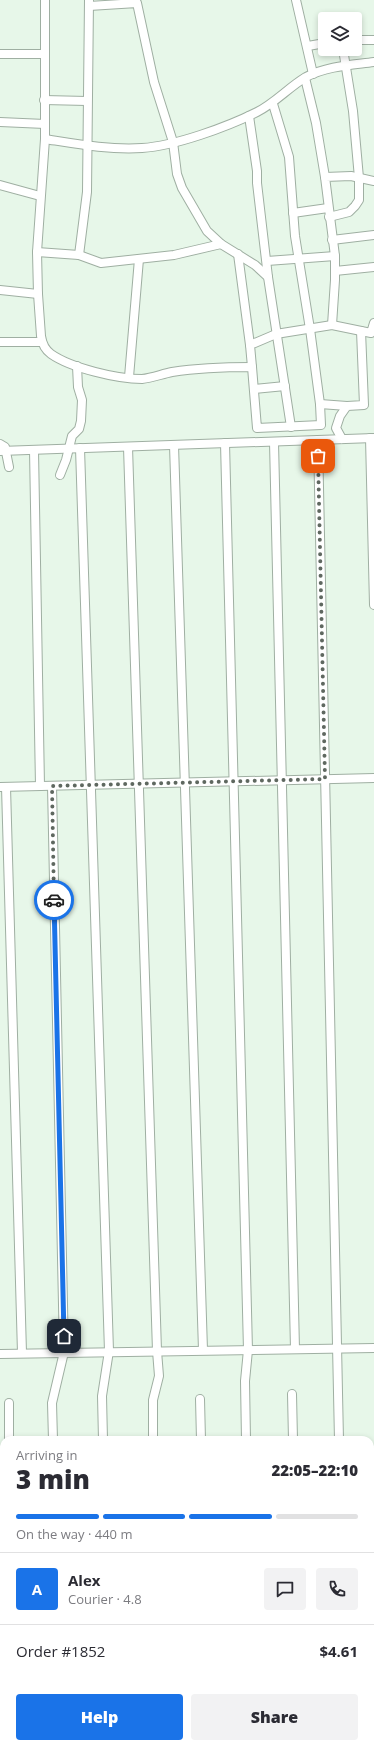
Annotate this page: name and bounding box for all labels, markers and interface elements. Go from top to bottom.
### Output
map controls [318,12,362,56]
button: layers [318,12,362,56]
pin [301,439,335,473]
icon: bag [307,445,329,467]
courier [34,880,74,920]
icon: car [43,889,65,911]
pin [47,1319,81,1353]
icon: home [53,1325,75,1347]
text: Arriving in [16,1446,78,1464]
text: 22:05–22:10 [272,1460,358,1480]
text: 3 min [16,1461,90,1497]
text: On the way · 440 m [16,1525,132,1543]
button: chat [264,1568,306,1610]
button: phone [316,1568,358,1610]
text: Alex [68,1570,100,1590]
text: A [32,1579,42,1599]
text: Courier · 4.8 [68,1590,142,1608]
text: Order #1852 [16,1641,105,1661]
text: $4.61 [319,1641,358,1661]
button: Help [16,1694,183,1740]
button: Share [191,1694,358,1740]

